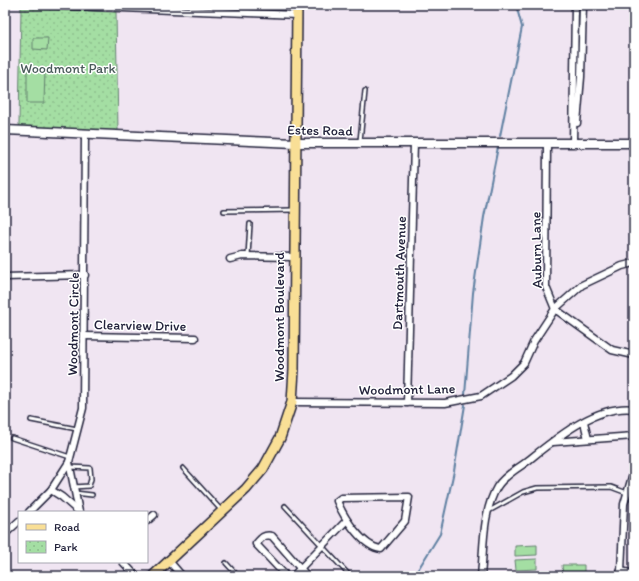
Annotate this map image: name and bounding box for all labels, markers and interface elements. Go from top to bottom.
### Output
park label: Woodmont Park [20,60,117,77]
street label: Estes Road [287,121,353,140]
street label: Auburn Lane [527,211,546,289]
street label: Dartmouth Avenue [389,215,410,330]
street label: Woodmont Boulevard [271,252,288,382]
street label: Woodmont Circle [64,272,83,376]
street label: Clearview Drive [94,316,187,335]
street label: Woodmont Lane [359,380,456,399]
legend [18,511,148,563]
text: Road [54,520,80,534]
text: Park [54,540,78,554]

